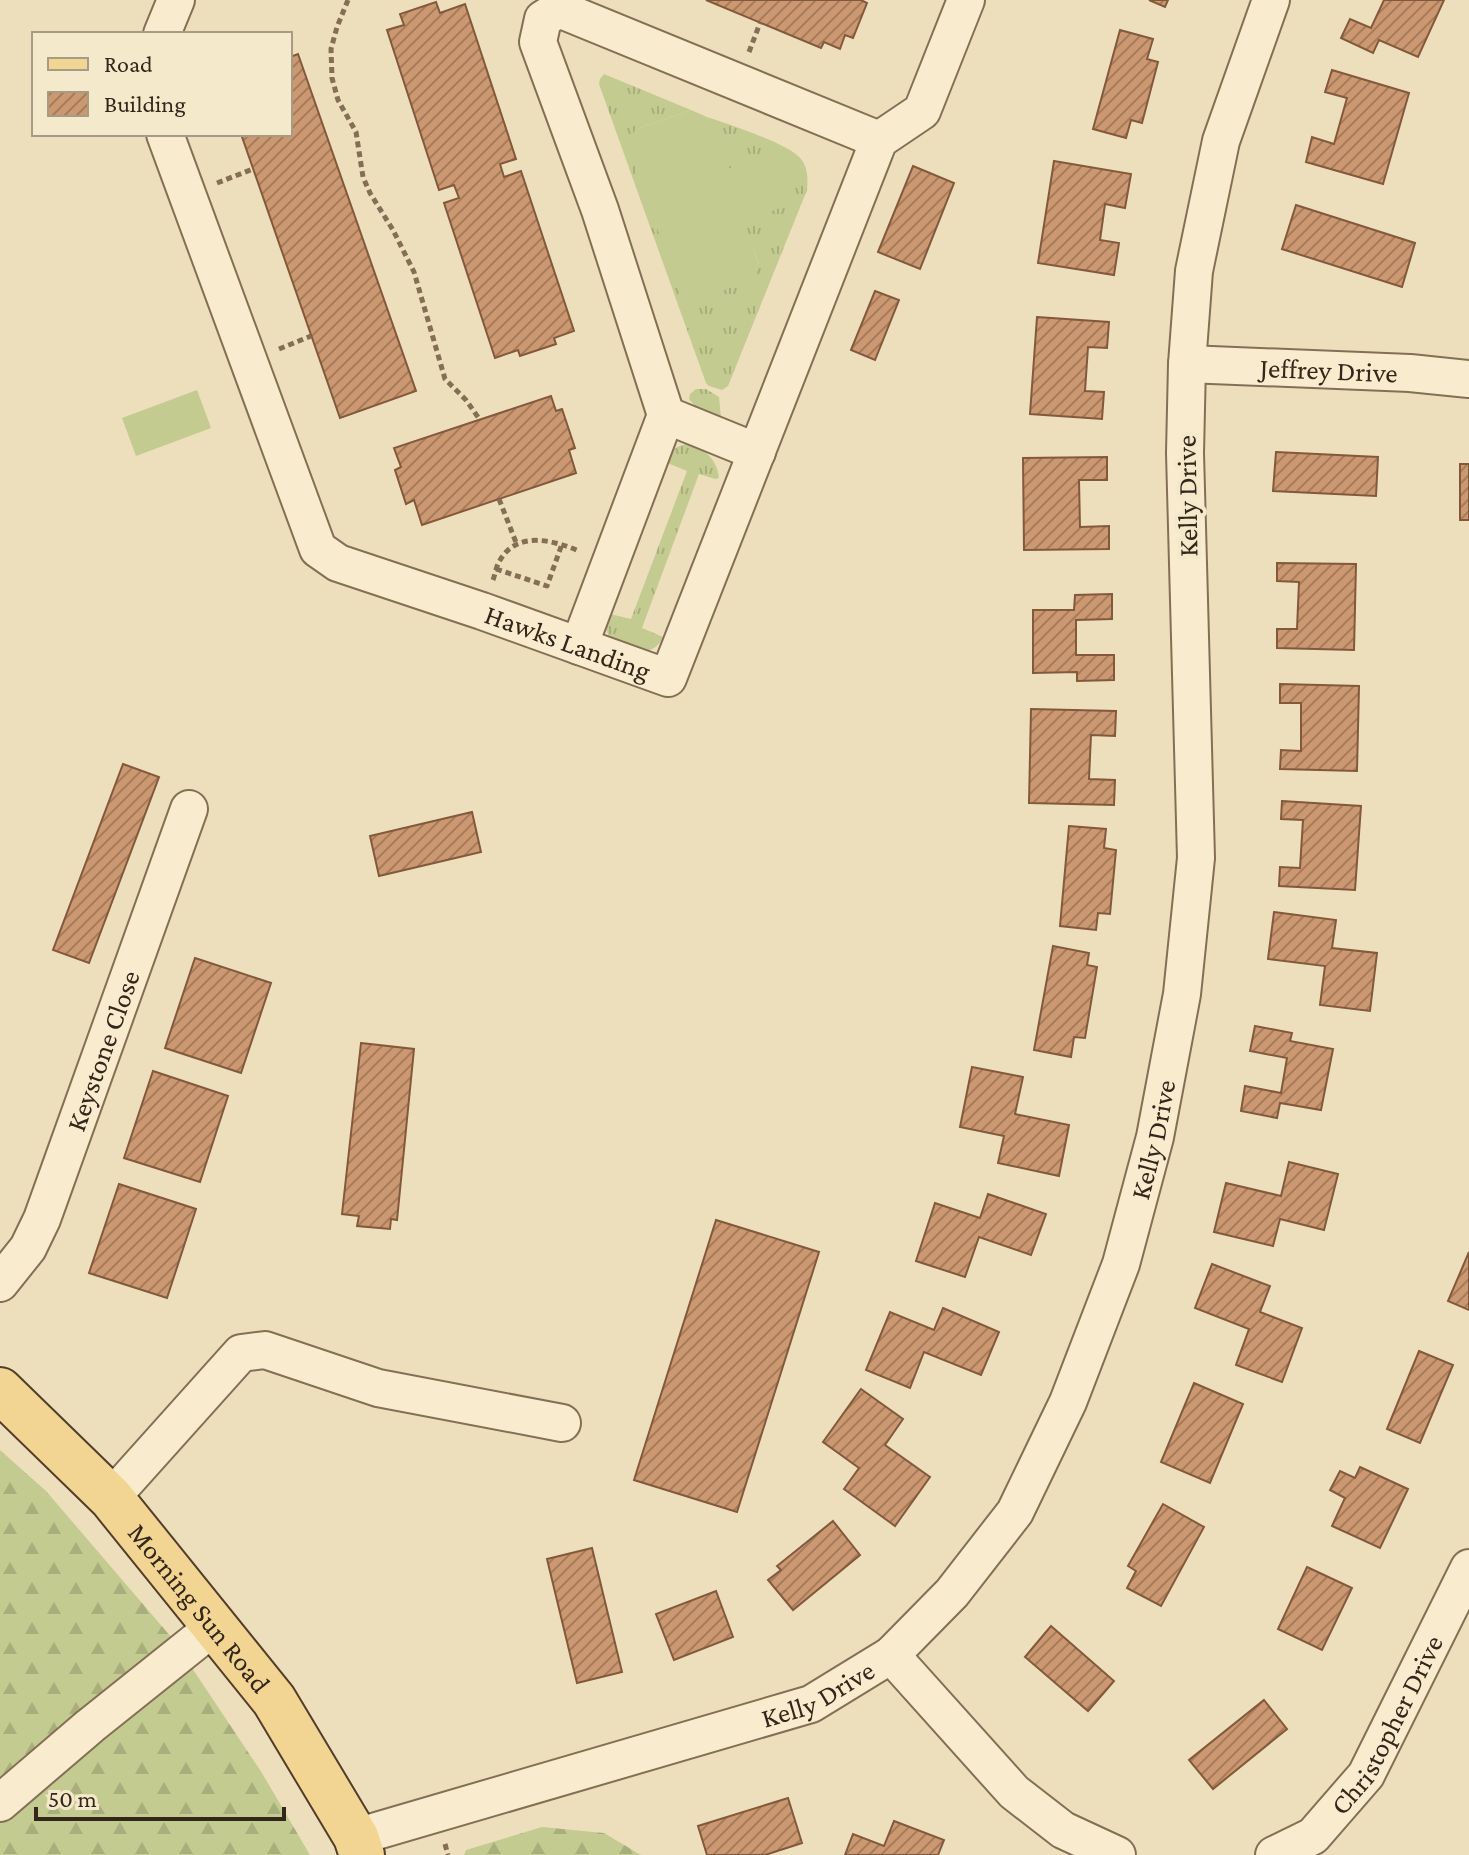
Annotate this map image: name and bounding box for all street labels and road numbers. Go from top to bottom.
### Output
street label: Jeffrey Drive [1256,351,1398,388]
street label: Kelly Drive [1170,435,1204,557]
street label: Hawks Landing [481,598,656,686]
street label: Keystone Close [59,966,145,1135]
street label: Kelly Drive [1124,1077,1181,1203]
street label: Morning Sun Road [122,1517,277,1699]
street label: Christopher Drive [1324,1630,1449,1820]
street label: Kelly Drive [758,1654,880,1733]

